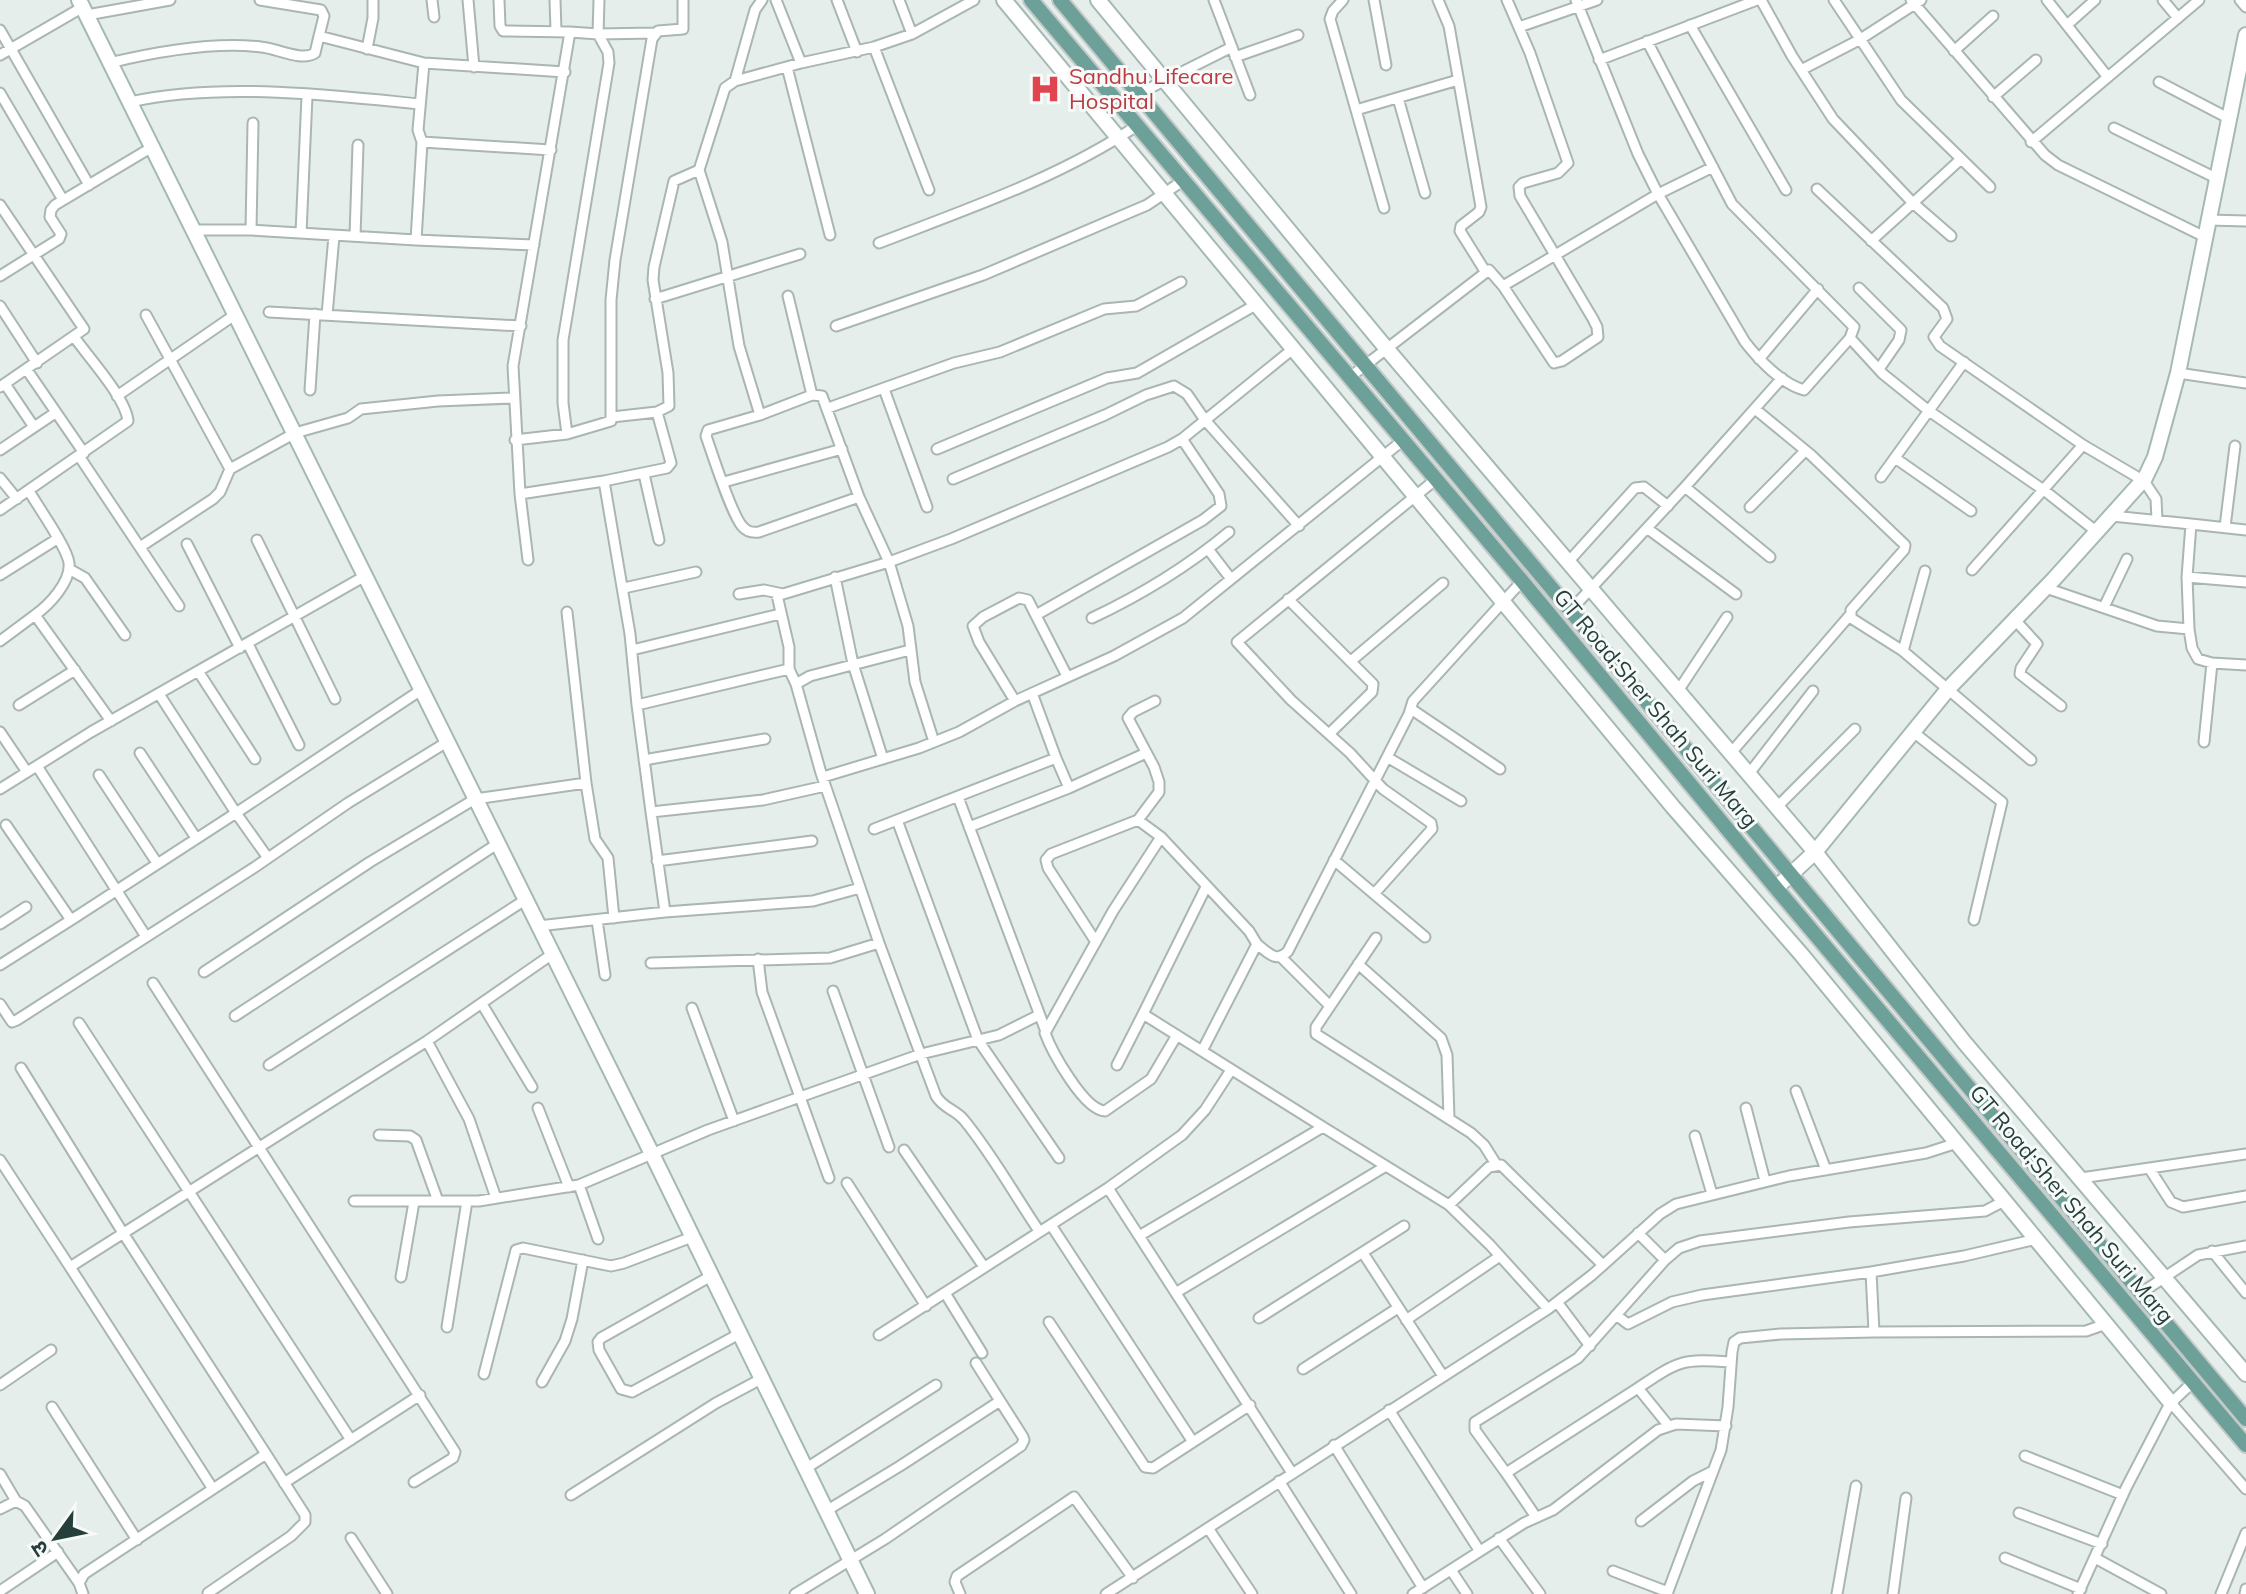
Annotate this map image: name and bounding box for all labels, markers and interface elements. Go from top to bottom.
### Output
place label: Sandhu Lifecare Hospital [1069,62,1233,115]
hospital icon: Sandhu Lifecare Hospital [1028,72,1062,106]
street label: GT Road;Sher Shah Suri Marg [1548,583,1764,833]
street label: GT Road;Sher Shah Suri Marg [1964,1079,2180,1329]
north arrow [16,1498,96,1578]
text: उ [23,1535,54,1562]

